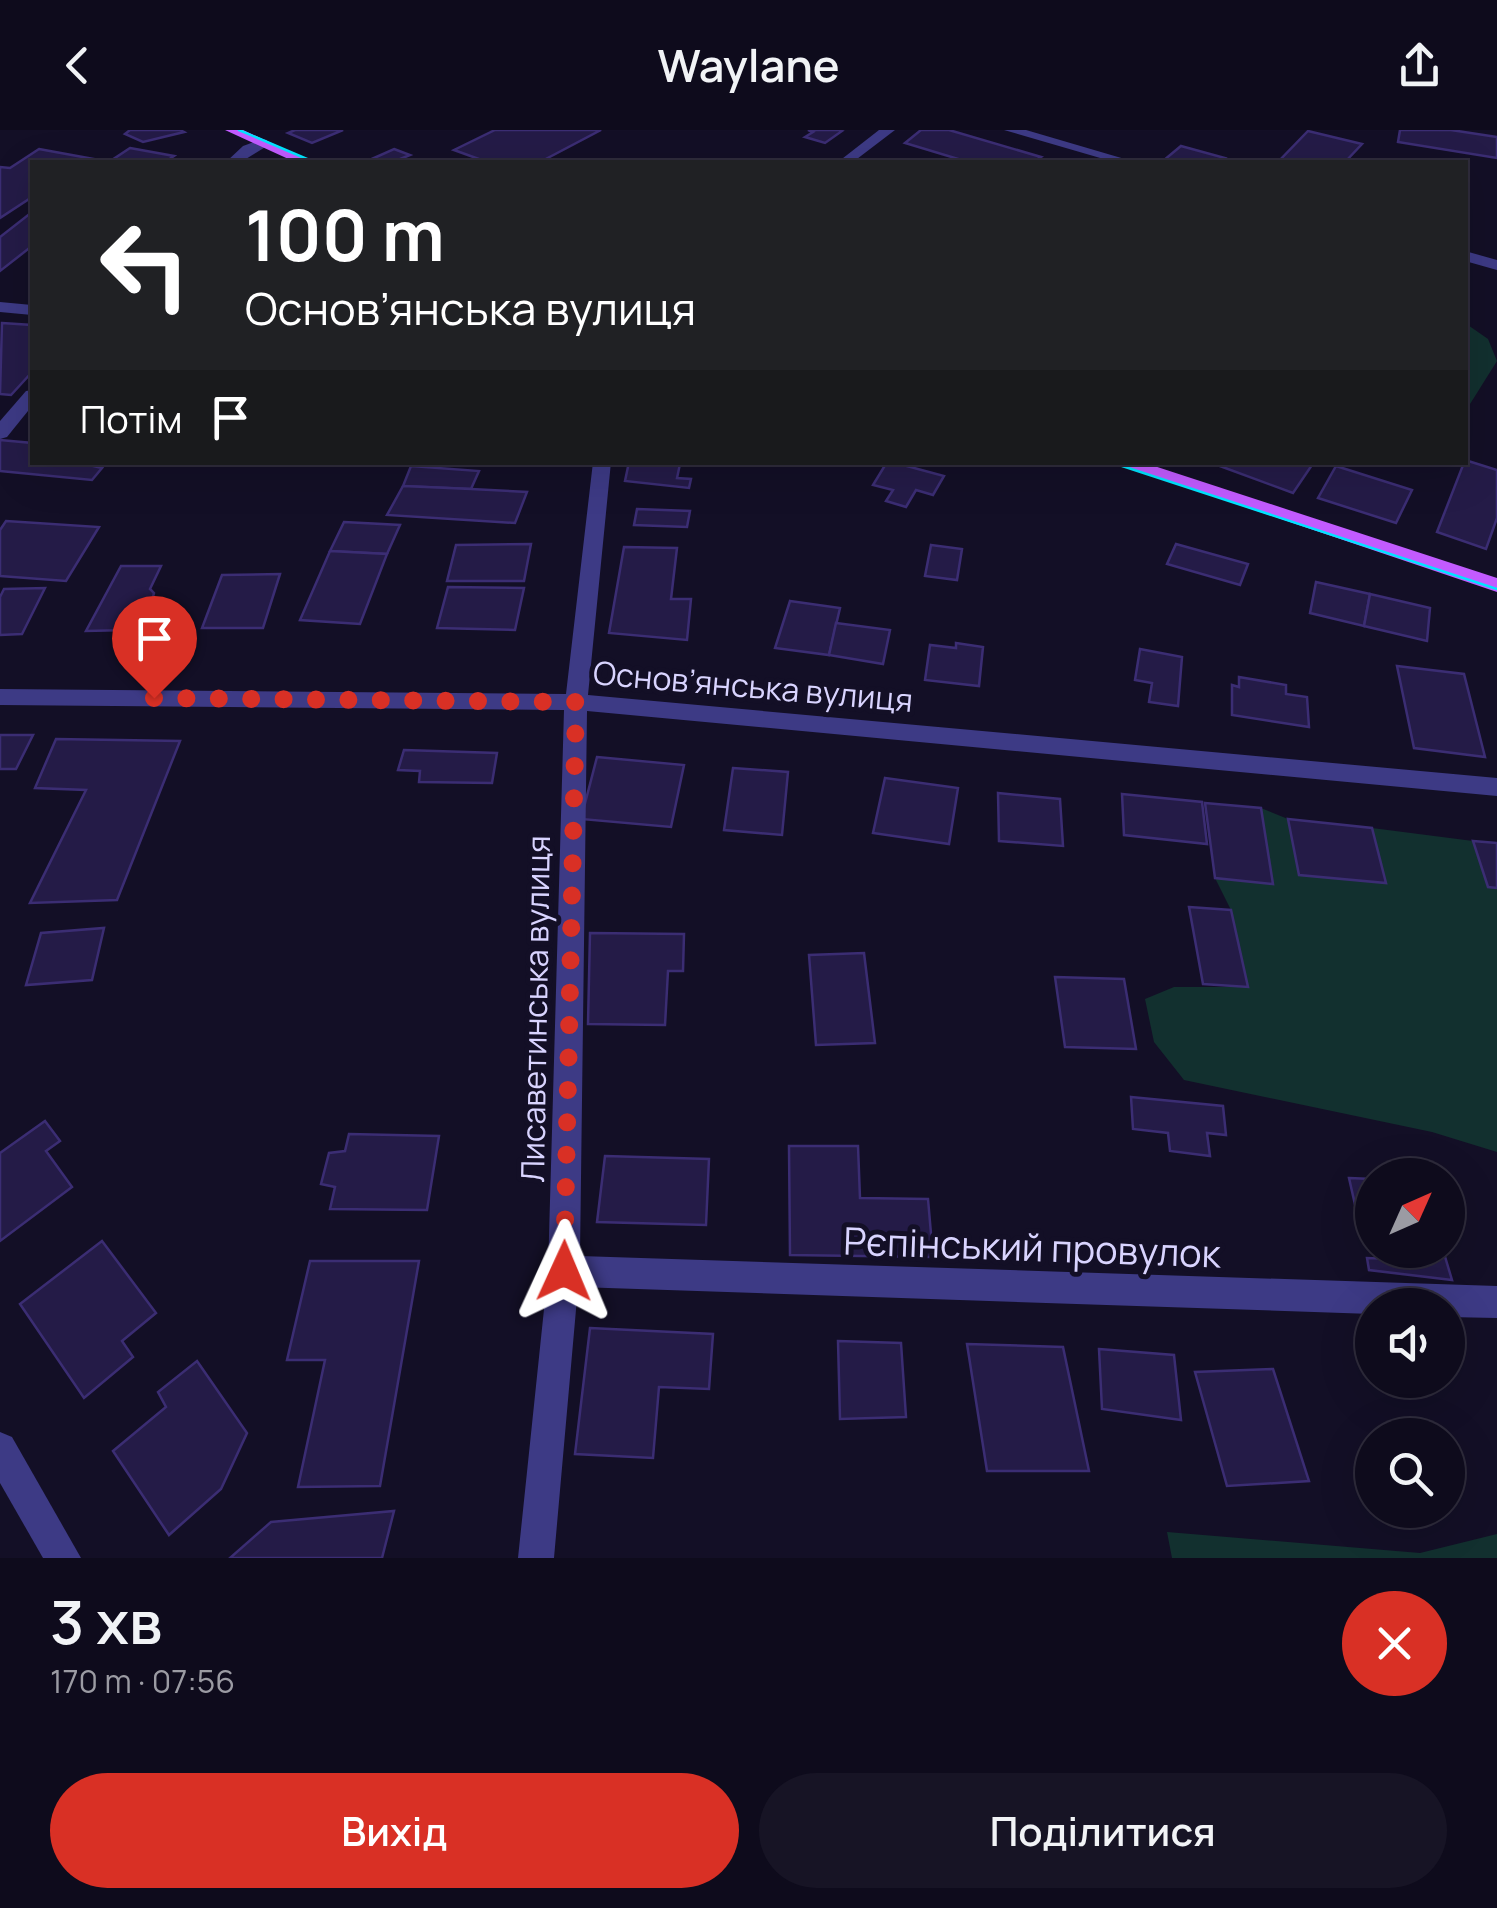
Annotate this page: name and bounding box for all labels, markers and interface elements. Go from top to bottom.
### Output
text: Waylane [658,34,840,96]
icon: back [50,38,105,93]
icon: share [1392,38,1447,93]
text: 100 m [245,186,445,282]
icon: left [80,200,210,330]
text: Основ’янська вулиця [245,277,696,339]
icon: arrive [203,390,258,445]
text: Потім [80,392,183,444]
pin [112,596,197,699]
icon: arrive [127,611,182,666]
street label: Основ’янська вулиця [591,650,915,722]
street label: Лисаветинська вулиця [510,835,560,1183]
north arrow [1355,1158,1465,1268]
map controls [1355,1158,1465,1528]
street label: Рєпінський провулок [842,1213,1223,1279]
position arrow [512,1219,616,1323]
button: sound [1355,1288,1465,1398]
button: search [1355,1418,1465,1528]
text: 3 хв [50,1580,162,1662]
button: close [1342,1591,1447,1696]
text: 170 m · 07:56 [50,1659,235,1703]
button: Вихід [50,1773,739,1888]
button: Поділитися [759,1773,1447,1888]

